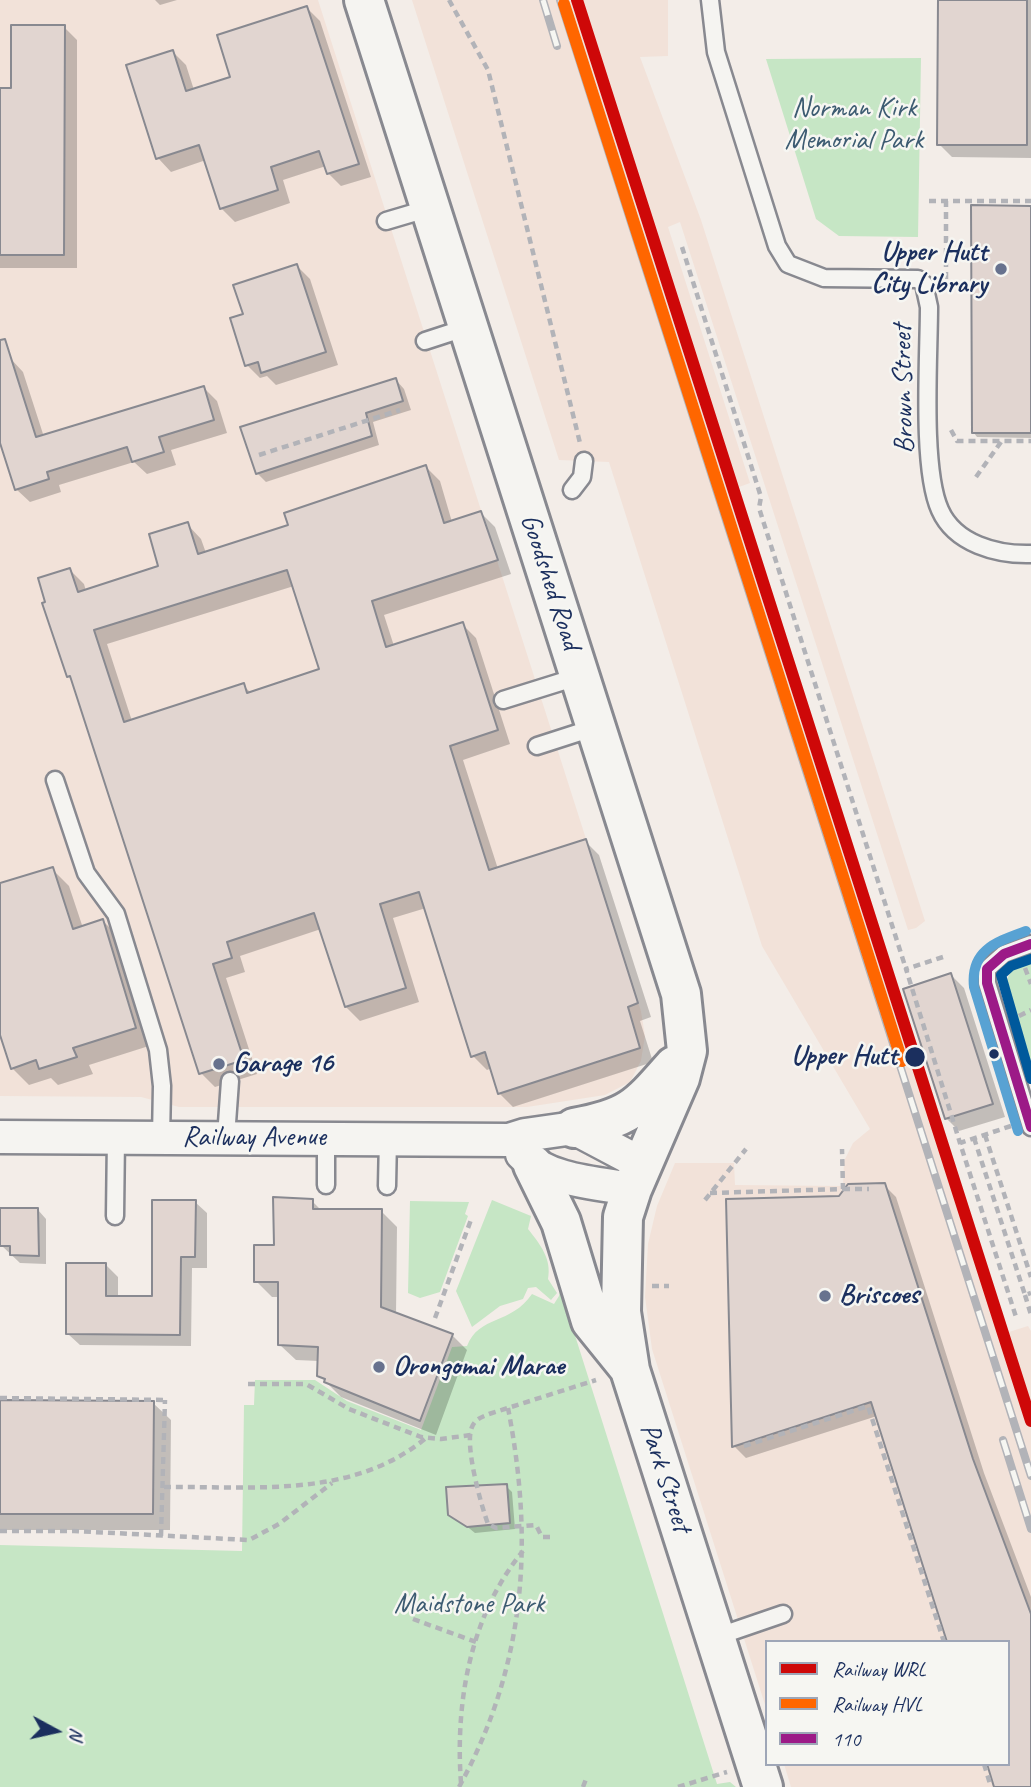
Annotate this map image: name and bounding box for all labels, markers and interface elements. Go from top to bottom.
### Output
park label: Norman Kirk Memorial Park [785,92,923,158]
place label: Upper Hutt City Library [871,236,987,302]
marker: Upper Hutt City Library [993,261,1009,277]
street label: Brown Street [886,324,922,454]
street label: Goodshed Road [512,510,588,654]
place label: Upper Hutt [791,1040,897,1074]
marker: Upper Hutt [903,1045,927,1069]
place label: Garage 16 [233,1047,333,1081]
unlabelled marker [987,1047,1001,1061]
marker: Garage 16 [211,1056,227,1072]
street label: Railway Avenue [182,1121,326,1155]
place label: Briscoes [839,1279,919,1313]
marker: Briscoes [817,1288,833,1304]
place label: Orongomai Marae [393,1350,564,1384]
marker: Orongomai Marae [371,1359,387,1375]
street label: Park Street [632,1419,698,1537]
park label: Maidstone Park [394,1588,544,1622]
legend [765,1640,1010,1766]
text: Railway WRL [832,1656,926,1682]
text: Railway HVL [832,1691,923,1717]
north arrow [21,1696,91,1766]
text: N [64,1726,89,1741]
text: 110 [832,1726,860,1752]

